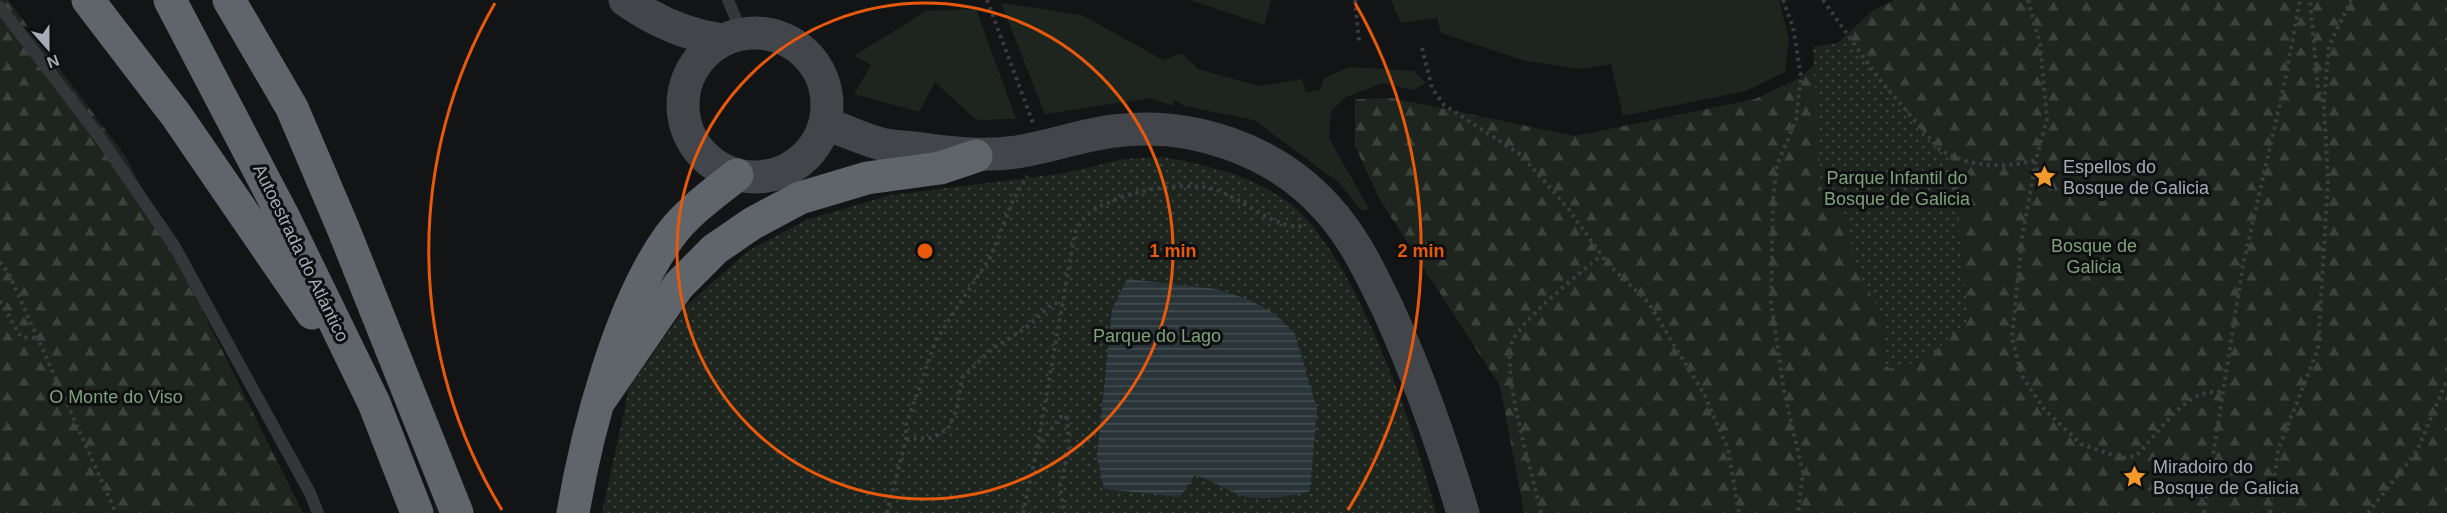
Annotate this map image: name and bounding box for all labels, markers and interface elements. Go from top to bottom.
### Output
north arrow [18,18,78,78]
text: N [45,52,62,72]
place label: Espellos do Bosque de Galicia [2063,157,2210,198]
street label: Autoestrada do Atlántico [249,161,353,345]
place icon: Espellos do Bosque de Galicia [2032,164,2058,190]
park label: Parque Infantil do Bosque de Galicia [1824,168,1971,209]
park label: Bosque de Galicia [2051,236,2137,277]
centre of rings [915,241,935,261]
text: 1 min [1149,241,1197,261]
text: 2 min [1397,241,1445,261]
park label: Parque do Lago [1093,326,1221,346]
park label: O Monte do Viso [49,387,183,407]
place label: Miradoiro do Bosque de Galicia [2153,457,2300,498]
place icon: Miradoiro do Bosque de Galicia [2122,464,2148,490]

